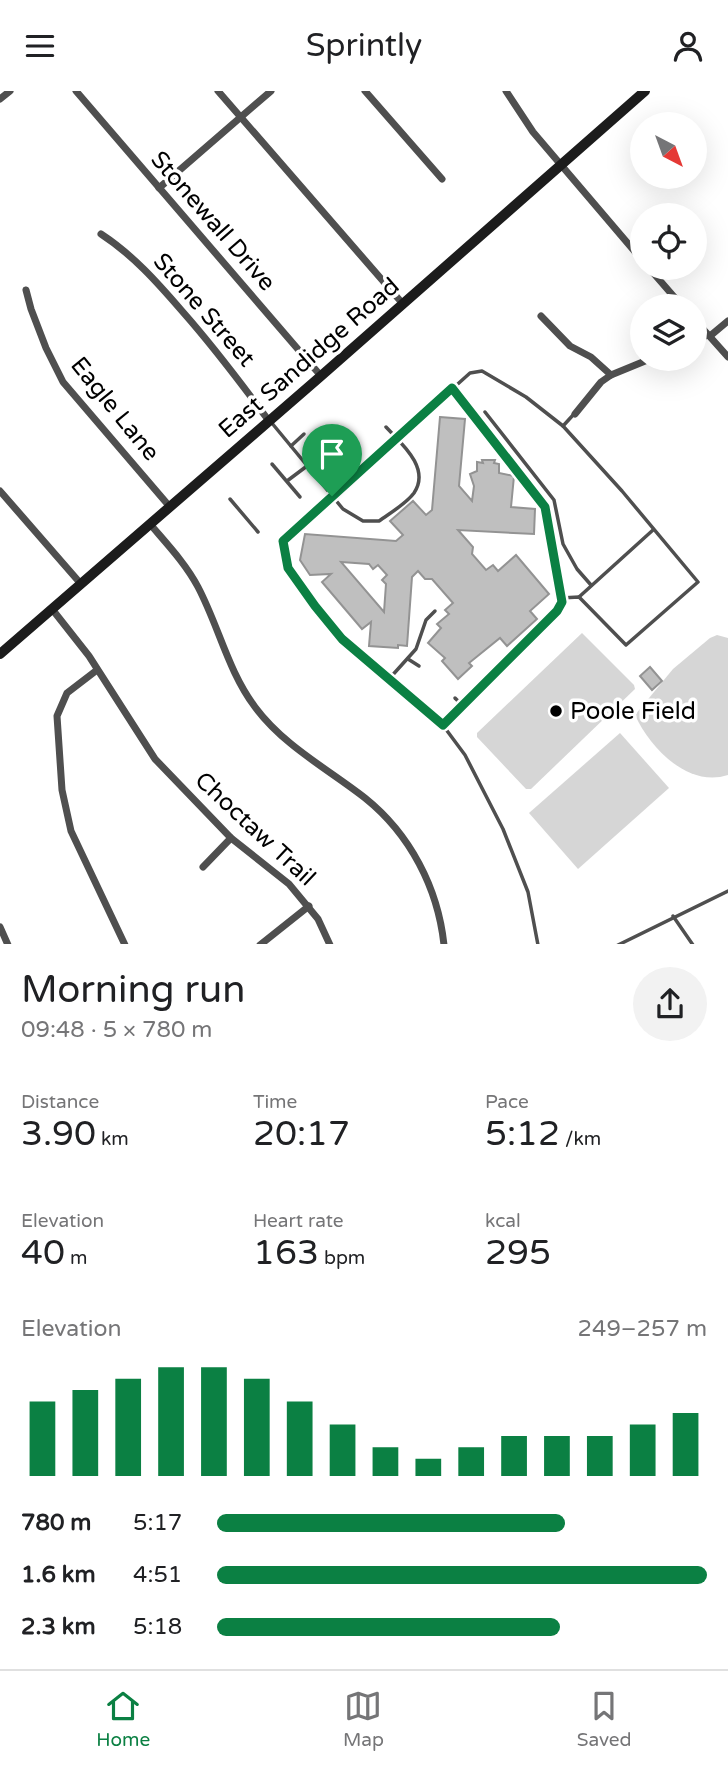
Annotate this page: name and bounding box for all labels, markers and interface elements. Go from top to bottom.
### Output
icon: menu [21,27,59,65]
text: Sprintly [306,27,422,65]
icon: person [669,27,707,65]
north arrow [630,112,707,189]
map controls [630,112,707,371]
street label: Stonewall Drive [144,145,282,297]
button: locate [630,203,707,280]
street label: Stone Street [147,247,261,373]
street label: East Sandidge Road [213,272,405,444]
button: layers [630,294,707,371]
street label: Eagle Lane [64,351,166,467]
pin [302,424,362,496]
icon: arrive [313,435,351,473]
place label: Poole Field [570,697,696,726]
marker: Poole Field [548,703,564,719]
street label: Choctaw Trail [189,766,321,892]
text: Morning run [21,967,245,1013]
button: share [633,967,707,1041]
text: 09:48 · 5 × 780 m [21,1016,212,1044]
text: Distance [21,1091,99,1113]
text: Time [253,1091,297,1113]
text: Pace [485,1091,529,1113]
text: 3.90 [21,1113,96,1155]
text: 20:17 [253,1113,350,1155]
text: 5:12 [485,1113,560,1155]
text: km [96,1128,129,1150]
text: /km [560,1128,601,1150]
text: Elevation [21,1210,104,1232]
text: Heart rate [253,1210,344,1232]
text: kcal [485,1210,521,1232]
text: 40 [21,1232,65,1274]
text: 163 [253,1232,319,1274]
text: 295 [485,1232,551,1274]
text: m [65,1247,87,1269]
text: bpm [319,1247,365,1269]
text: Elevation [21,1315,122,1343]
text: 249–257 m [578,1315,707,1343]
text: 780 m [21,1509,91,1537]
text: 5:17 [133,1509,182,1537]
text: 1.6 km [21,1561,96,1589]
text: 4:51 [133,1561,182,1589]
text: 2.3 km [21,1613,96,1641]
text: 5:18 [133,1613,182,1641]
tab: Home [96,1687,150,1751]
tab: Map [343,1687,384,1751]
tab: Saved [577,1687,632,1751]

